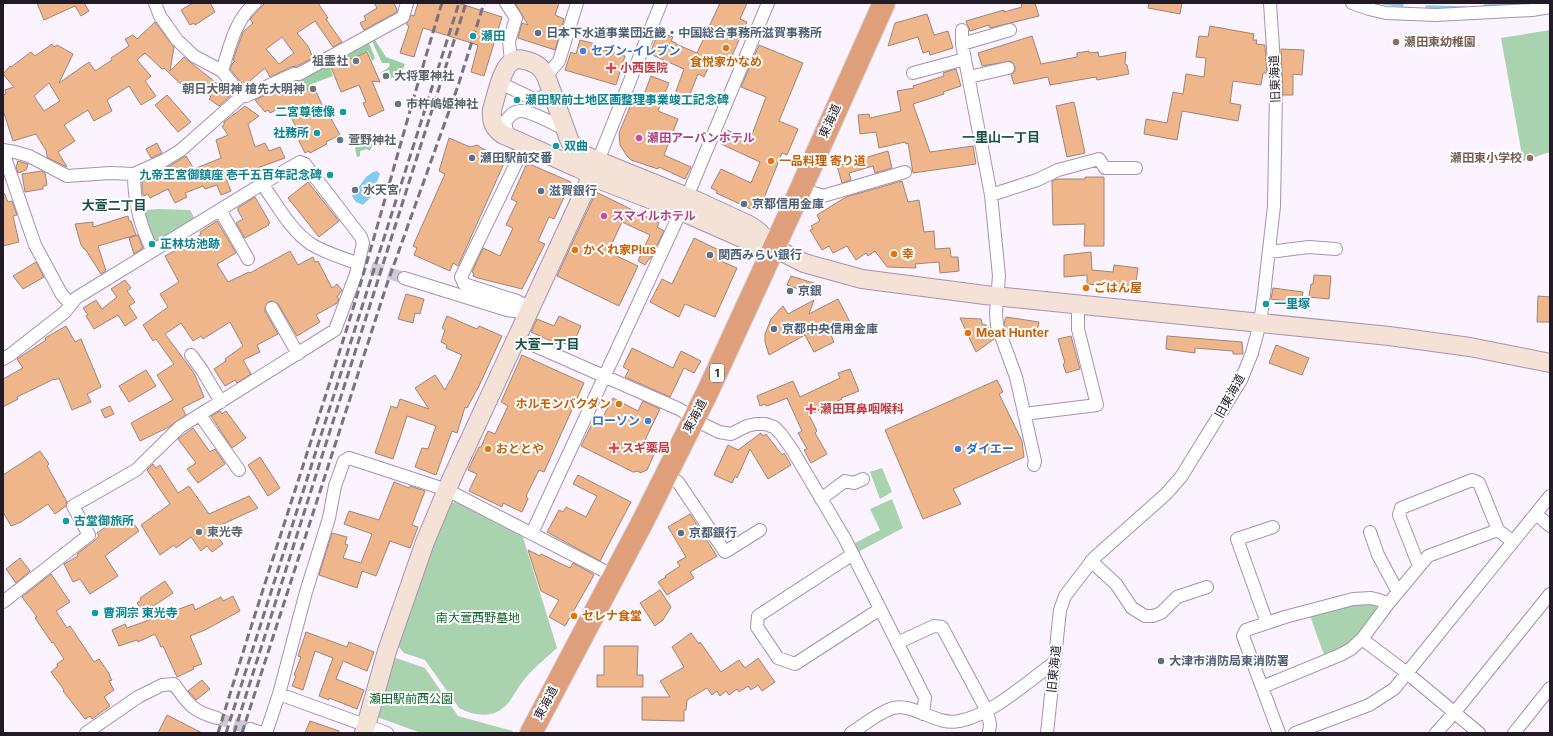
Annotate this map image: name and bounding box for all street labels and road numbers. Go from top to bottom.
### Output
street label: 旧東海道 [1266,55,1283,103]
street label: 東海道 [815,101,844,140]
road number: 1 [710,364,724,382]
street label: 旧東海道 [1211,371,1248,420]
street label: 東海道 [679,396,710,435]
street label: 旧東海道 [1044,644,1063,694]
street label: 東海道 [530,683,561,722]

